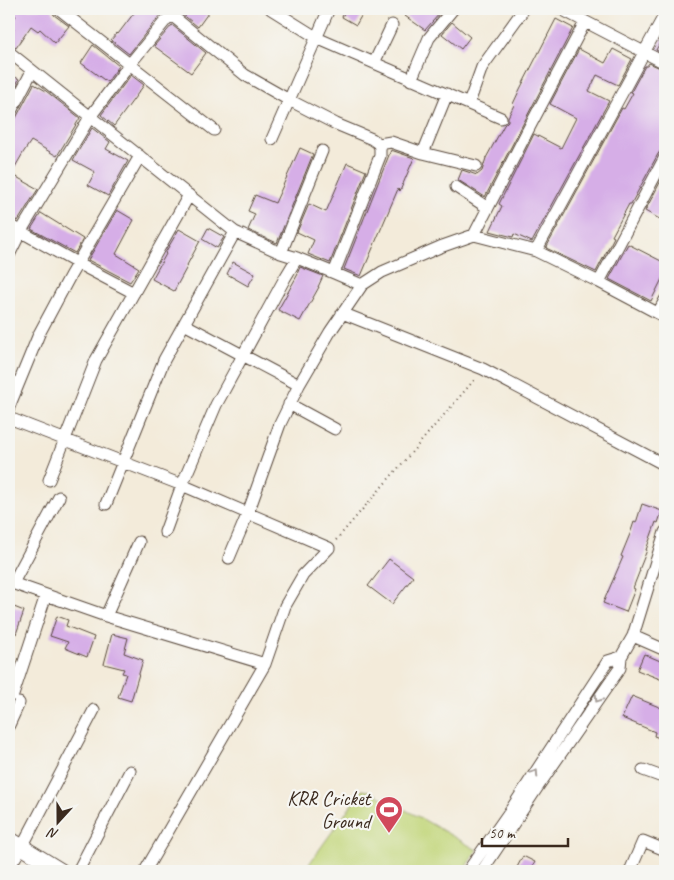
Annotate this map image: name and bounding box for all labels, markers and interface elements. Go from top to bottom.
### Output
one-way arrow [595,694,604,703]
one-way arrow [528,770,538,779]
place label: KRR Cricket Ground [287,786,373,834]
sports icon: KRR Cricket Ground [374,795,404,834]
north arrow [32,798,82,848]
scale bar [482,815,568,847]
text: N [44,823,61,843]
text: 50 m [489,824,516,843]

